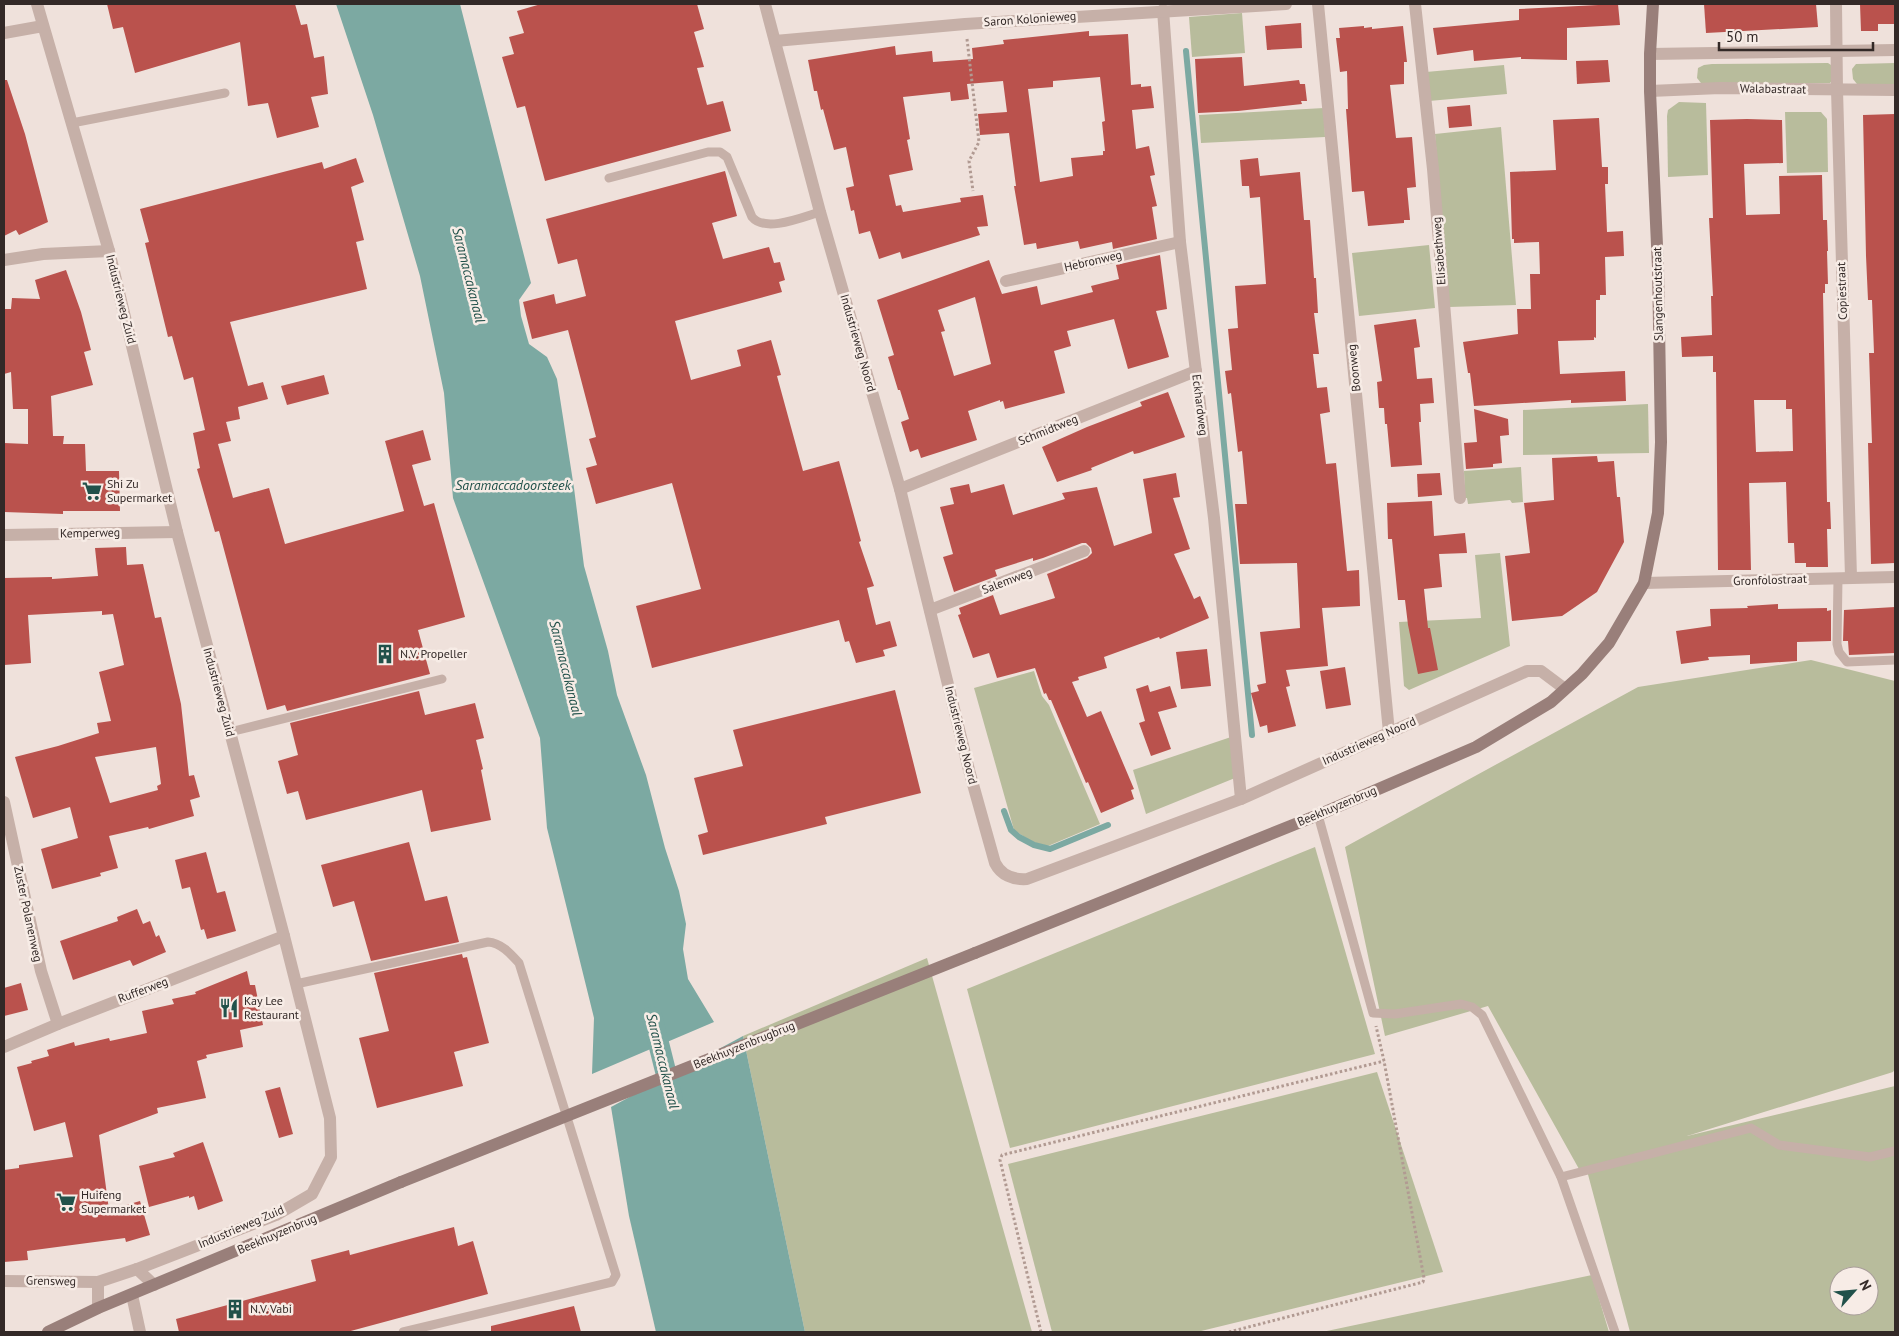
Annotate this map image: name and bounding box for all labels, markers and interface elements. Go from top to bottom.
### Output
street label: Saron Kolonieweg [983,8,1077,29]
scale bar [1719,20,1873,52]
text: 50 m [1726,27,1759,46]
street label: Walabastraat [1740,80,1806,97]
street label: Elisabethweg [1429,216,1448,286]
water label: Saramaccakanaal [448,225,490,325]
street label: Hebronweg [1063,247,1123,274]
street label: Slangenhoutstraat [1649,247,1666,341]
street label: Industrieweg Zuid [103,253,140,345]
street label: Copiestraat [1833,262,1850,320]
street label: Industrieweg Noord [837,292,880,394]
street label: Boonweg [1344,344,1363,392]
street label: Eckhardweg [1189,373,1212,436]
street label: Schmidtweg [1016,411,1080,448]
place label: Shi Zu Supermarket [107,476,172,505]
water label: Saramaccadoorsteek [455,476,571,494]
supermarket icon: Shi Zu Supermarket [81,480,103,502]
street label: Kemperweg [60,524,120,541]
street label: Salemweg [980,564,1034,597]
street label: Gronfolostraat [1733,571,1807,588]
water label: Saramaccakanaal [545,618,587,718]
building icon: N.V. Propeller [374,643,396,665]
street label: Industrieweg Zuid [200,646,239,738]
place label: N.V. Propeller [400,646,467,661]
street label: Industrieweg Noord [942,684,981,786]
street label: Industrieweg Noord [1320,713,1418,768]
street label: Beekhuyzenbrug [1295,782,1379,829]
street label: Zuster Polanenweg [11,865,46,963]
street label: Rufferweg [116,973,170,1006]
place label: Kay Lee Restaurant [244,993,299,1022]
restaurant icon: Kay Lee Restaurant [218,997,240,1019]
water label: Saramaccakanaal [642,1011,684,1111]
street label: Beekhuyzenbrugbrug [691,1017,797,1072]
place label: Huifeng Supermarket [81,1187,146,1216]
supermarket icon: Huifeng Supermarket [55,1191,77,1213]
street label: Industrieweg Zuid [196,1202,286,1251]
street label: Beekhuyzenbrug [235,1210,319,1257]
north arrow [1829,1266,1879,1316]
street label: Grensweg [26,1273,76,1288]
text: N [1855,1277,1876,1293]
building icon: N.V. Vabi [224,1298,246,1320]
place label: N.V. Vabi [250,1301,292,1316]

